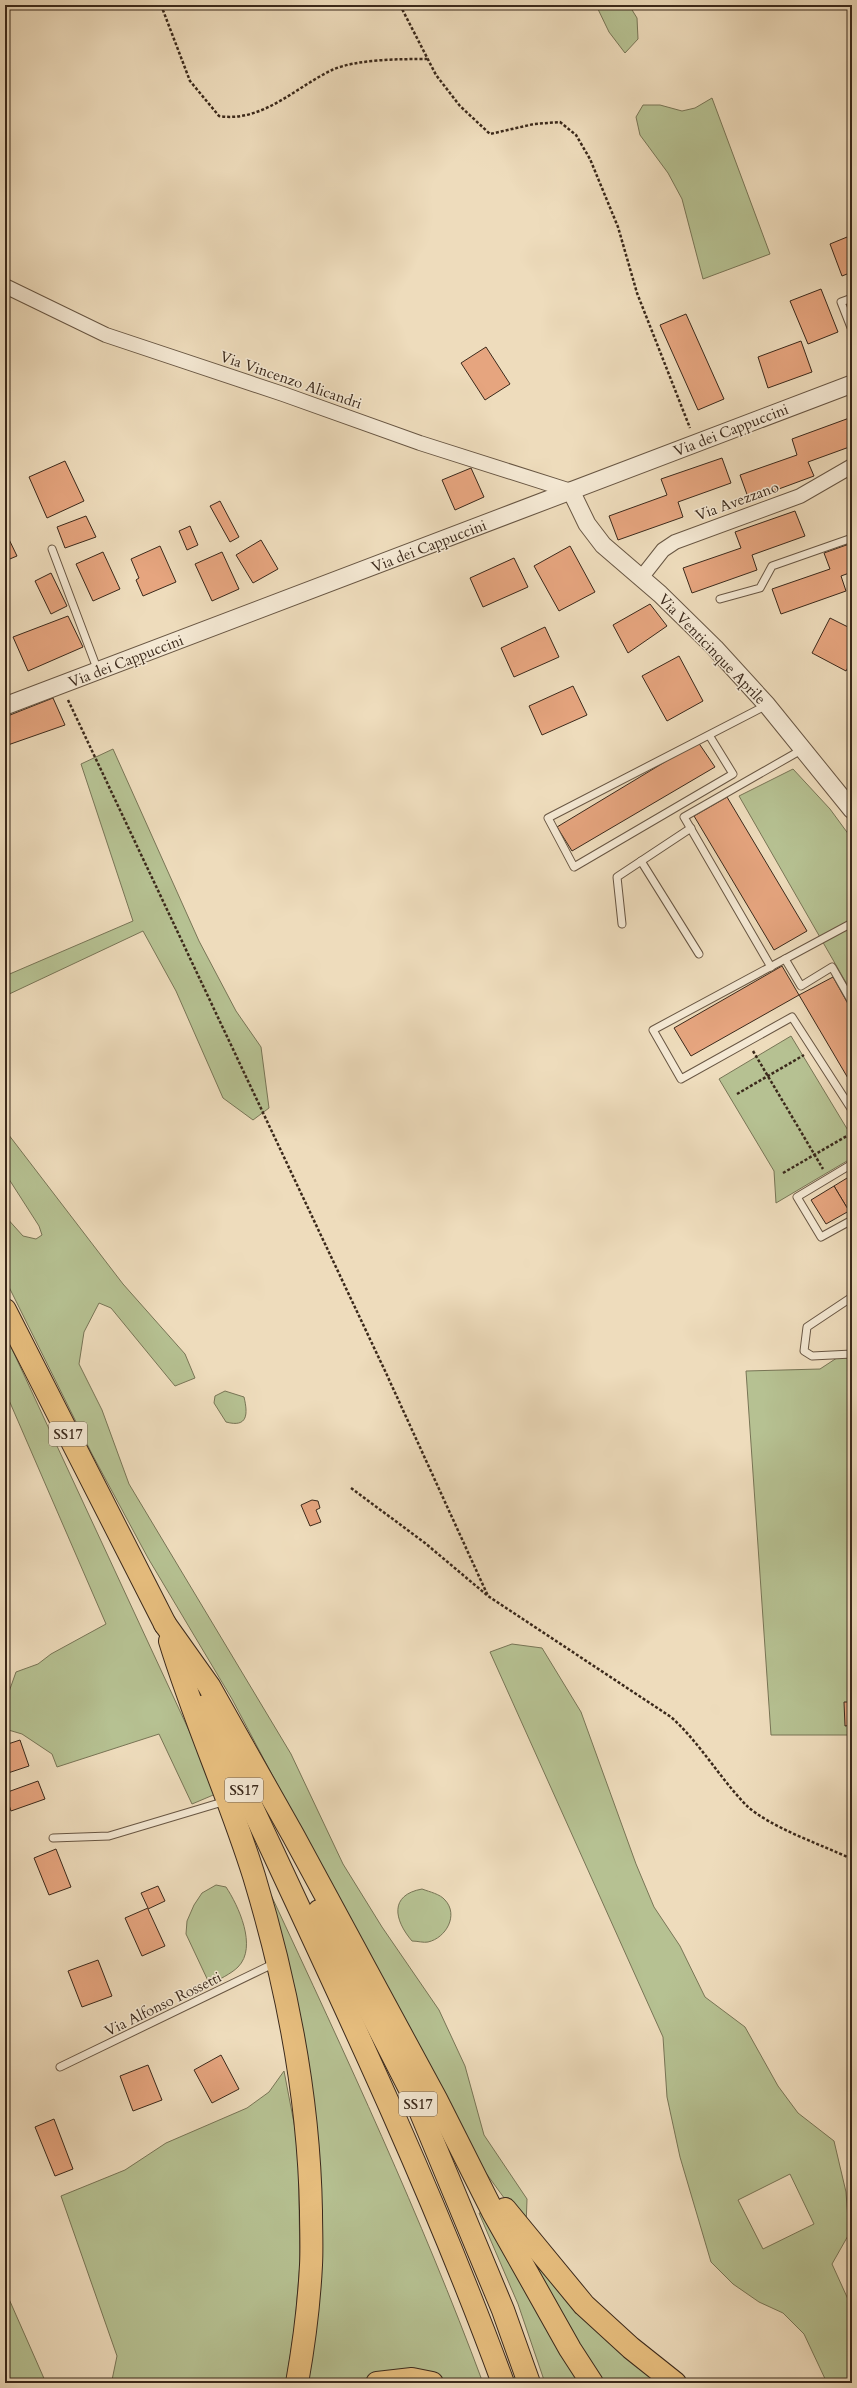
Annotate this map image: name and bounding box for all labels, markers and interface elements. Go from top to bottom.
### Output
street label: Via Vincenzo Alicandri [217,346,365,414]
street label: Via dei Cappuccini [671,399,791,461]
street label: Via Avezzano [693,477,781,525]
street label: Via dei Cappuccini [369,515,489,577]
street label: Via Venticinque Aprile [654,589,770,709]
street label: Via dei Cappuccini [66,630,186,692]
road number: SS17 [49,1422,87,1446]
road number: SS17 [225,1778,263,1802]
street label: Via Alfonso Rossetti [101,1967,225,2041]
road number: SS17 [399,2092,437,2116]

